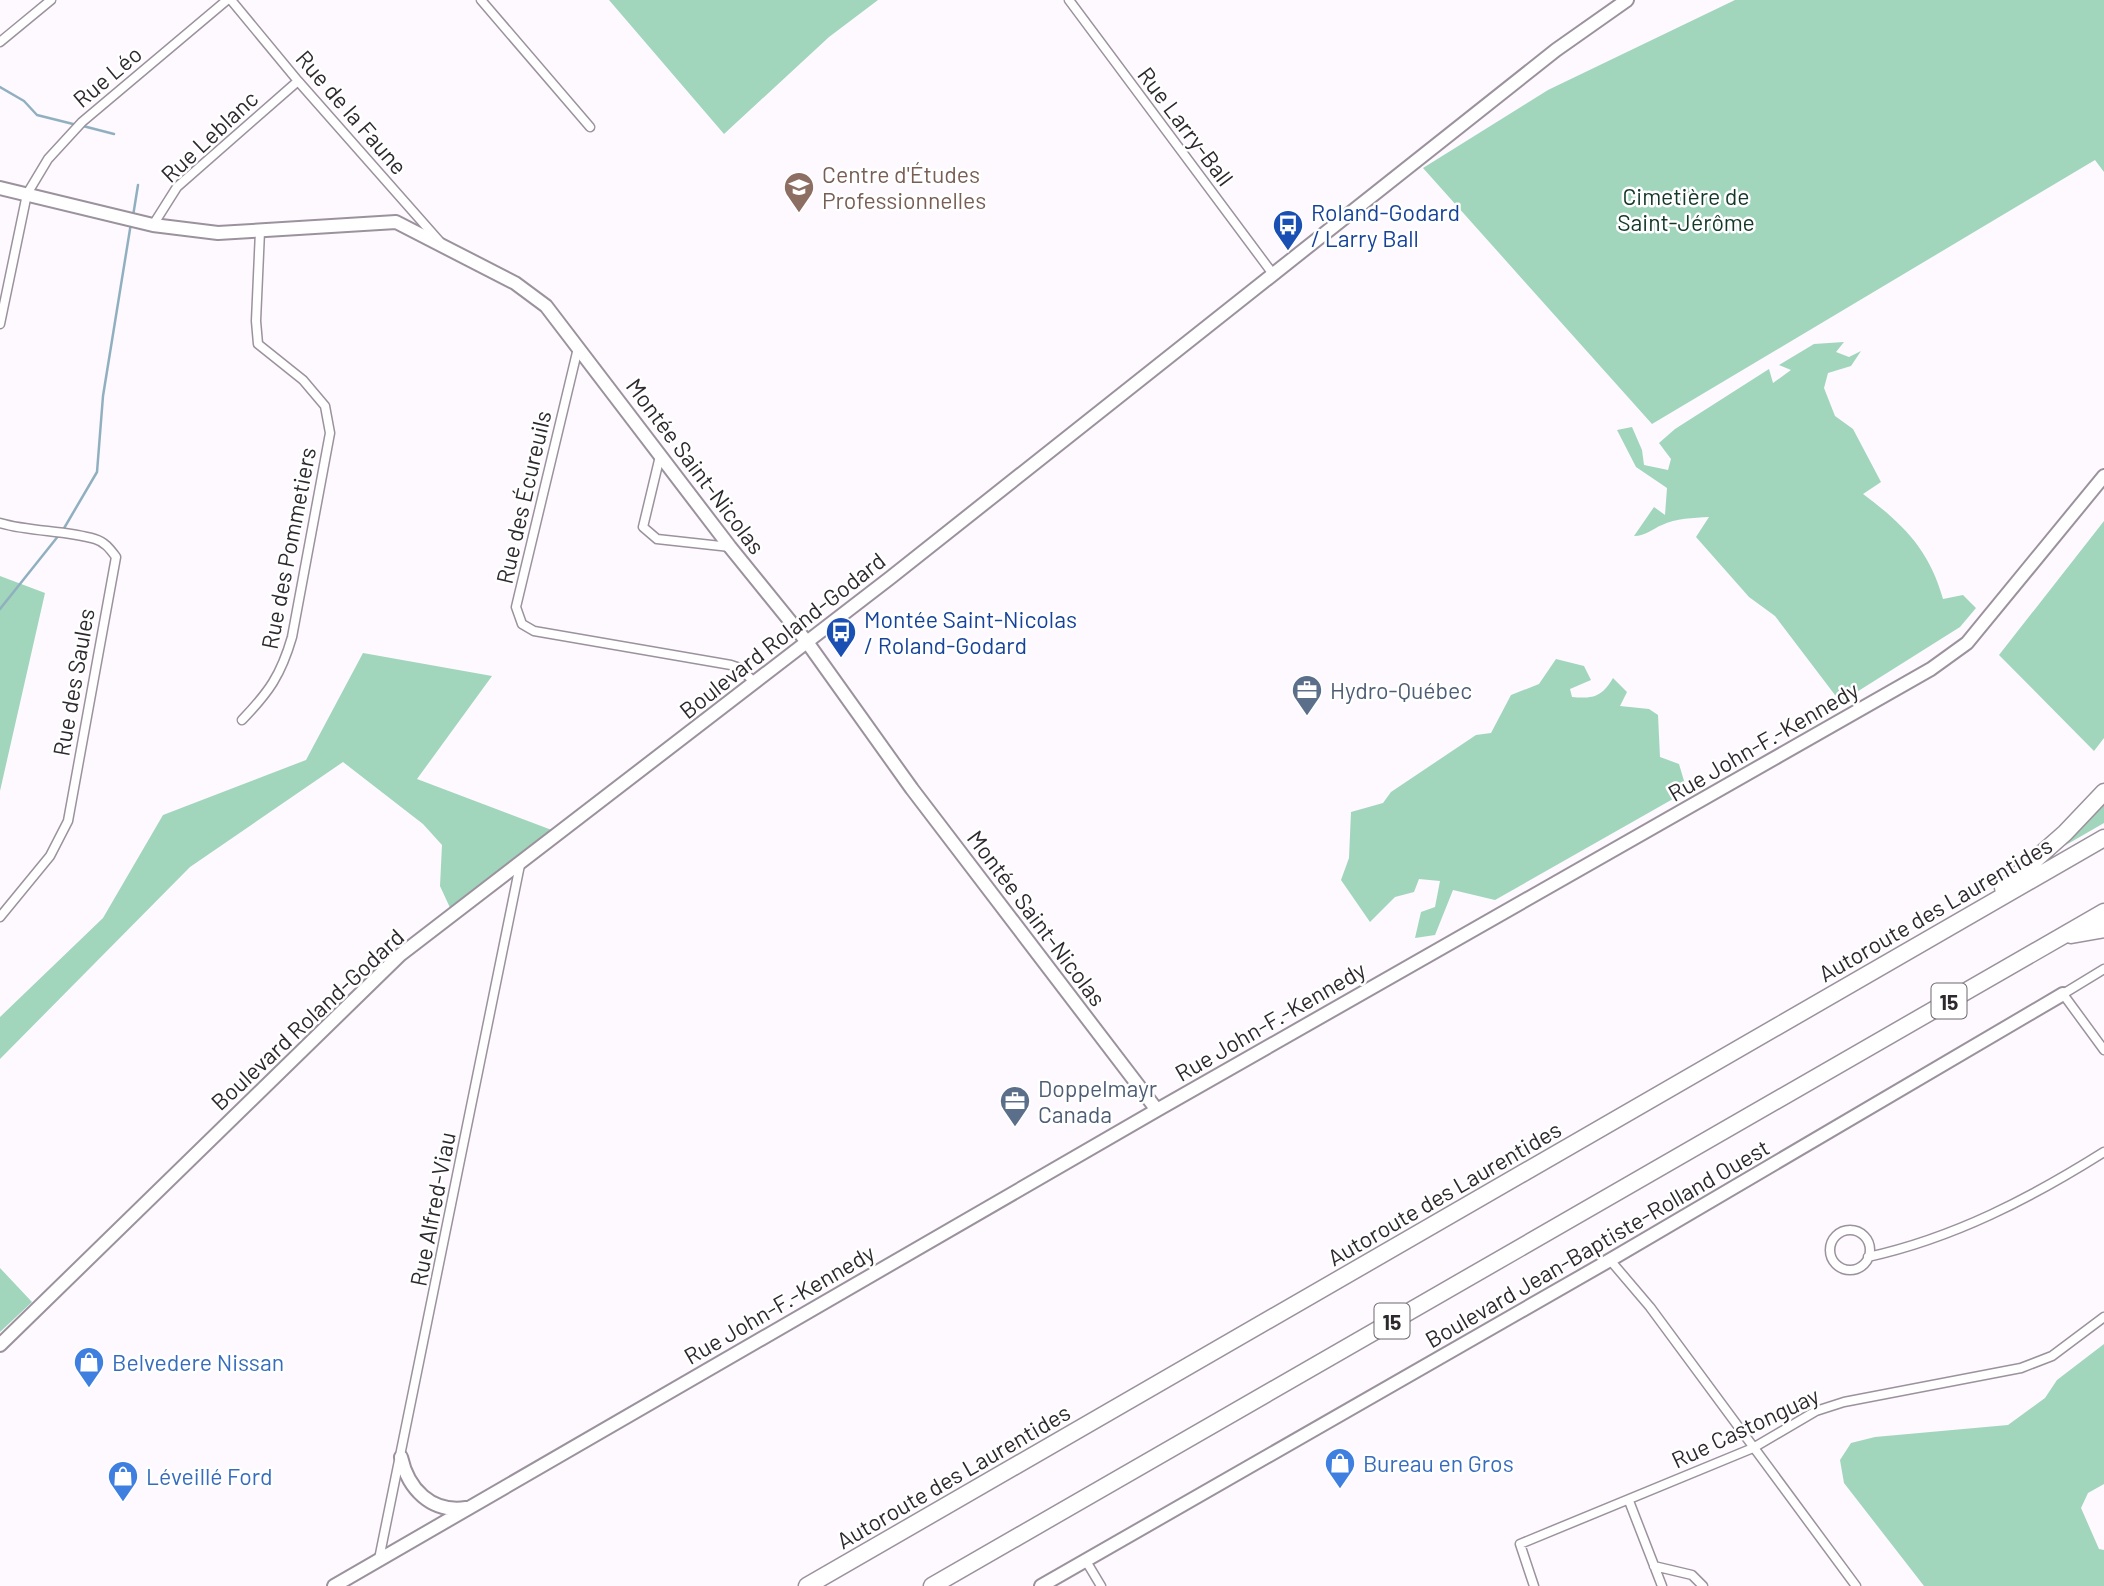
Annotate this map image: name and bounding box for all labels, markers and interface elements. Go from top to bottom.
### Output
street label: Rue Léo [67,39,147,113]
street label: Rue de la Faune [291,44,413,180]
street label: Rue Larry-Ball [1132,61,1240,191]
street label: Rue Leblanc [155,84,263,188]
place label: Centre d'Études Professionnelles [822,160,986,214]
school or university icon: Centre d'Études Professionnelles [782,170,816,214]
park label: Cimetière de Saint-Jérôme [1617,182,1755,236]
place label: Roland-Godard / Larry Ball [1311,198,1460,252]
bus stop icon: Roland-Godard / Larry Ball [1271,208,1305,252]
street label: Montée Saint-Nicolas [621,373,771,559]
street label: Rue des Écureuils [489,408,557,586]
street label: Rue des Pommetiers [255,445,321,651]
street label: Boulevard Roland-Godard [673,546,891,724]
place label: Montée Saint-Nicolas / Roland-Godard [864,605,1077,659]
street label: Rue des Saules [46,606,100,758]
bus stop icon: Montée Saint-Nicolas / Roland-Godard [824,615,858,659]
office icon: Hydro-Québec [1290,673,1324,717]
street label: Rue John-F.-Kennedy [1663,675,1864,807]
place label: Hydro-Québec [1330,676,1472,704]
street label: Montée Saint-Nicolas [962,825,1112,1011]
street label: Autoroute des Laurentides [1813,831,2057,987]
street label: Boulevard Roland-Godard [205,922,409,1116]
street label: Rue John-F.-Kennedy [1170,955,1371,1087]
road number: 15 [1932,984,1966,1018]
place label: Doppelmayr Canada [1038,1074,1158,1128]
office icon: Doppelmayr Canada [998,1084,1032,1128]
street label: Autoroute des Laurentides [1322,1115,1566,1271]
street label: Rue Alfred-Viau [403,1130,461,1288]
street label: Boulevard Jean-Baptiste-Rolland Ouest [1420,1133,1774,1353]
street label: Rue John-F.-Kennedy [679,1238,880,1370]
road number: 15 [1374,1304,1410,1338]
shop icon: Belvedere Nissan [72,1345,106,1389]
place label: Belvedere Nissan [112,1348,284,1376]
street label: Rue Castonguay [1667,1380,1824,1473]
street label: Autoroute des Laurentides [831,1398,1075,1554]
shop icon: Bureau en Gros [1323,1446,1357,1490]
place label: Bureau en Gros [1363,1449,1514,1477]
shop icon: Léveillé Ford [106,1459,140,1503]
place label: Léveillé Ford [146,1462,273,1490]

